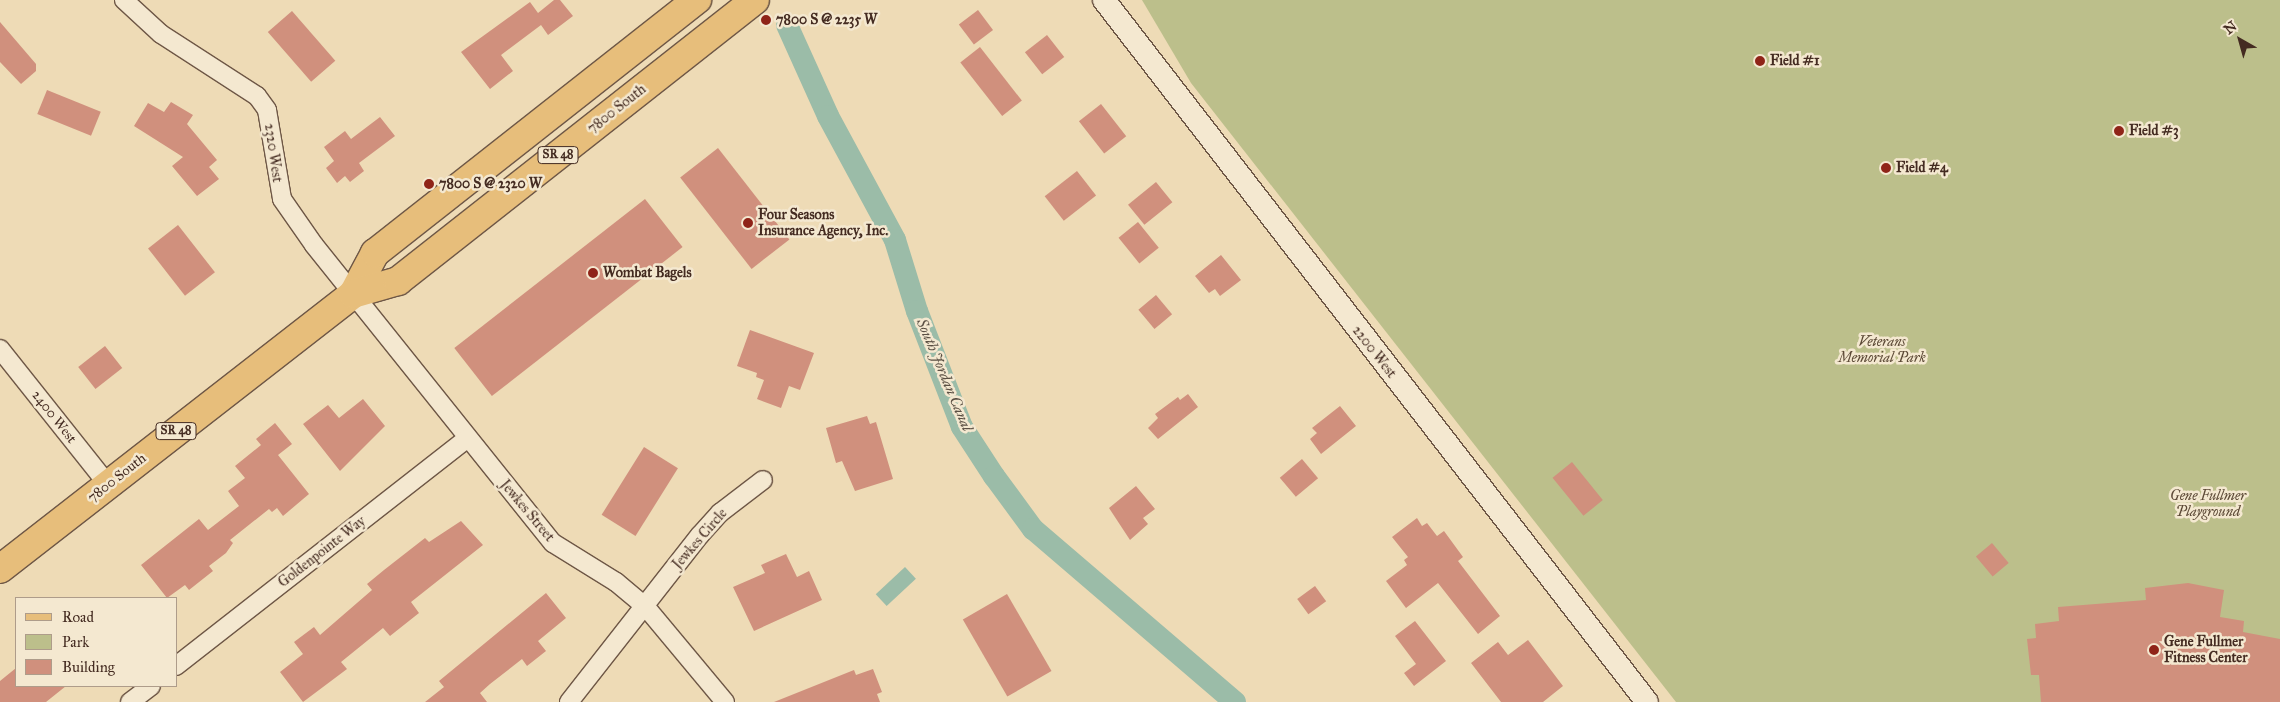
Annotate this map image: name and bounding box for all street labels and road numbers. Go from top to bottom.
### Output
street label: 7800 South [584,81,650,137]
street label: 2320 West [261,123,285,183]
road number: SR 48 [537,146,579,164]
street label: 2200 West [1348,323,1400,381]
street label: 2400 West [28,387,80,447]
road number: SR 48 [155,422,197,441]
street label: 7800 South [84,450,150,506]
street label: Jewkes Street [496,477,558,545]
street label: Jewkes Circle [669,505,731,573]
street label: Goldenpointe Way [275,513,369,591]

